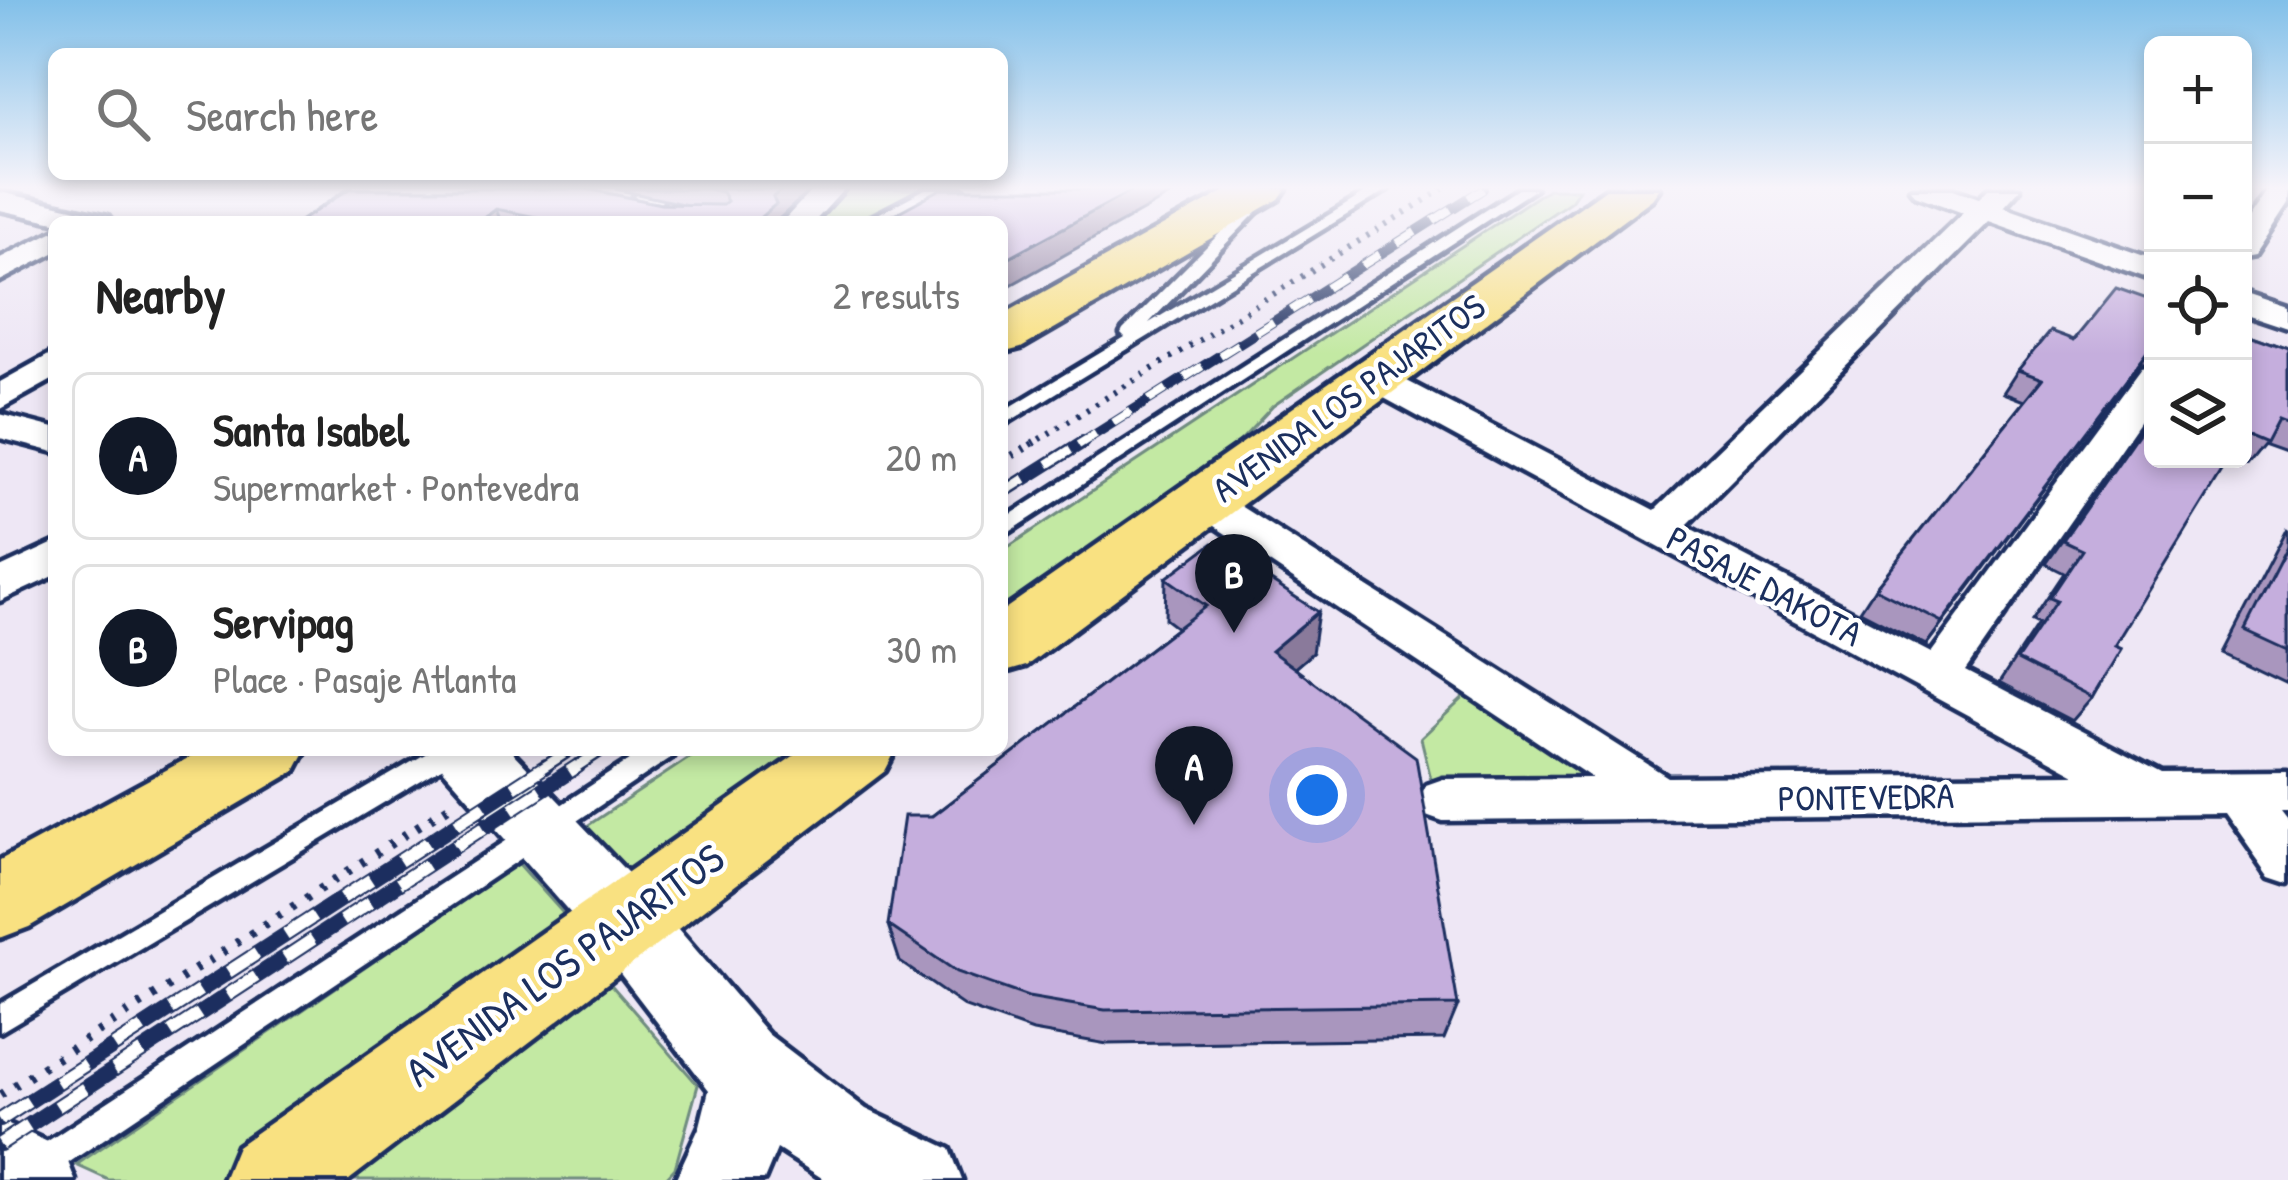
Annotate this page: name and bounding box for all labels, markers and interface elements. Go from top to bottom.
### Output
map controls [2144,36,2252,468]
button: + [2144,36,2252,144]
search box [48,48,1008,180]
icon: search [90,81,156,147]
text: Search here [186,84,378,145]
button: − [2144,144,2252,252]
button: locate [2144,252,2252,360]
text: Nearby [96,260,226,329]
text: 2 results [833,268,960,321]
street label: AVENIDA LOS PAJARITOS [1202,281,1494,513]
button: layers [2144,360,2252,468]
text: Santa Isabel [213,399,409,460]
text: A [128,430,148,483]
text: 20 m [886,430,957,483]
text: Supermarket · Pontevedra [213,460,579,513]
street label: PASAJE DAKOTA [1659,513,1871,657]
pin: B [1195,534,1273,633]
text: Servipag [213,591,354,652]
text: B [128,622,148,675]
text: 30 m [887,622,957,675]
text: Place · Pasaje Atlanta [213,652,516,705]
pin: A [1155,726,1233,825]
your location [1287,765,1347,825]
street label: PONTEVEDRA [1777,770,1955,822]
street label: AVENIDA LOS PAJARITOS [393,829,735,1099]

